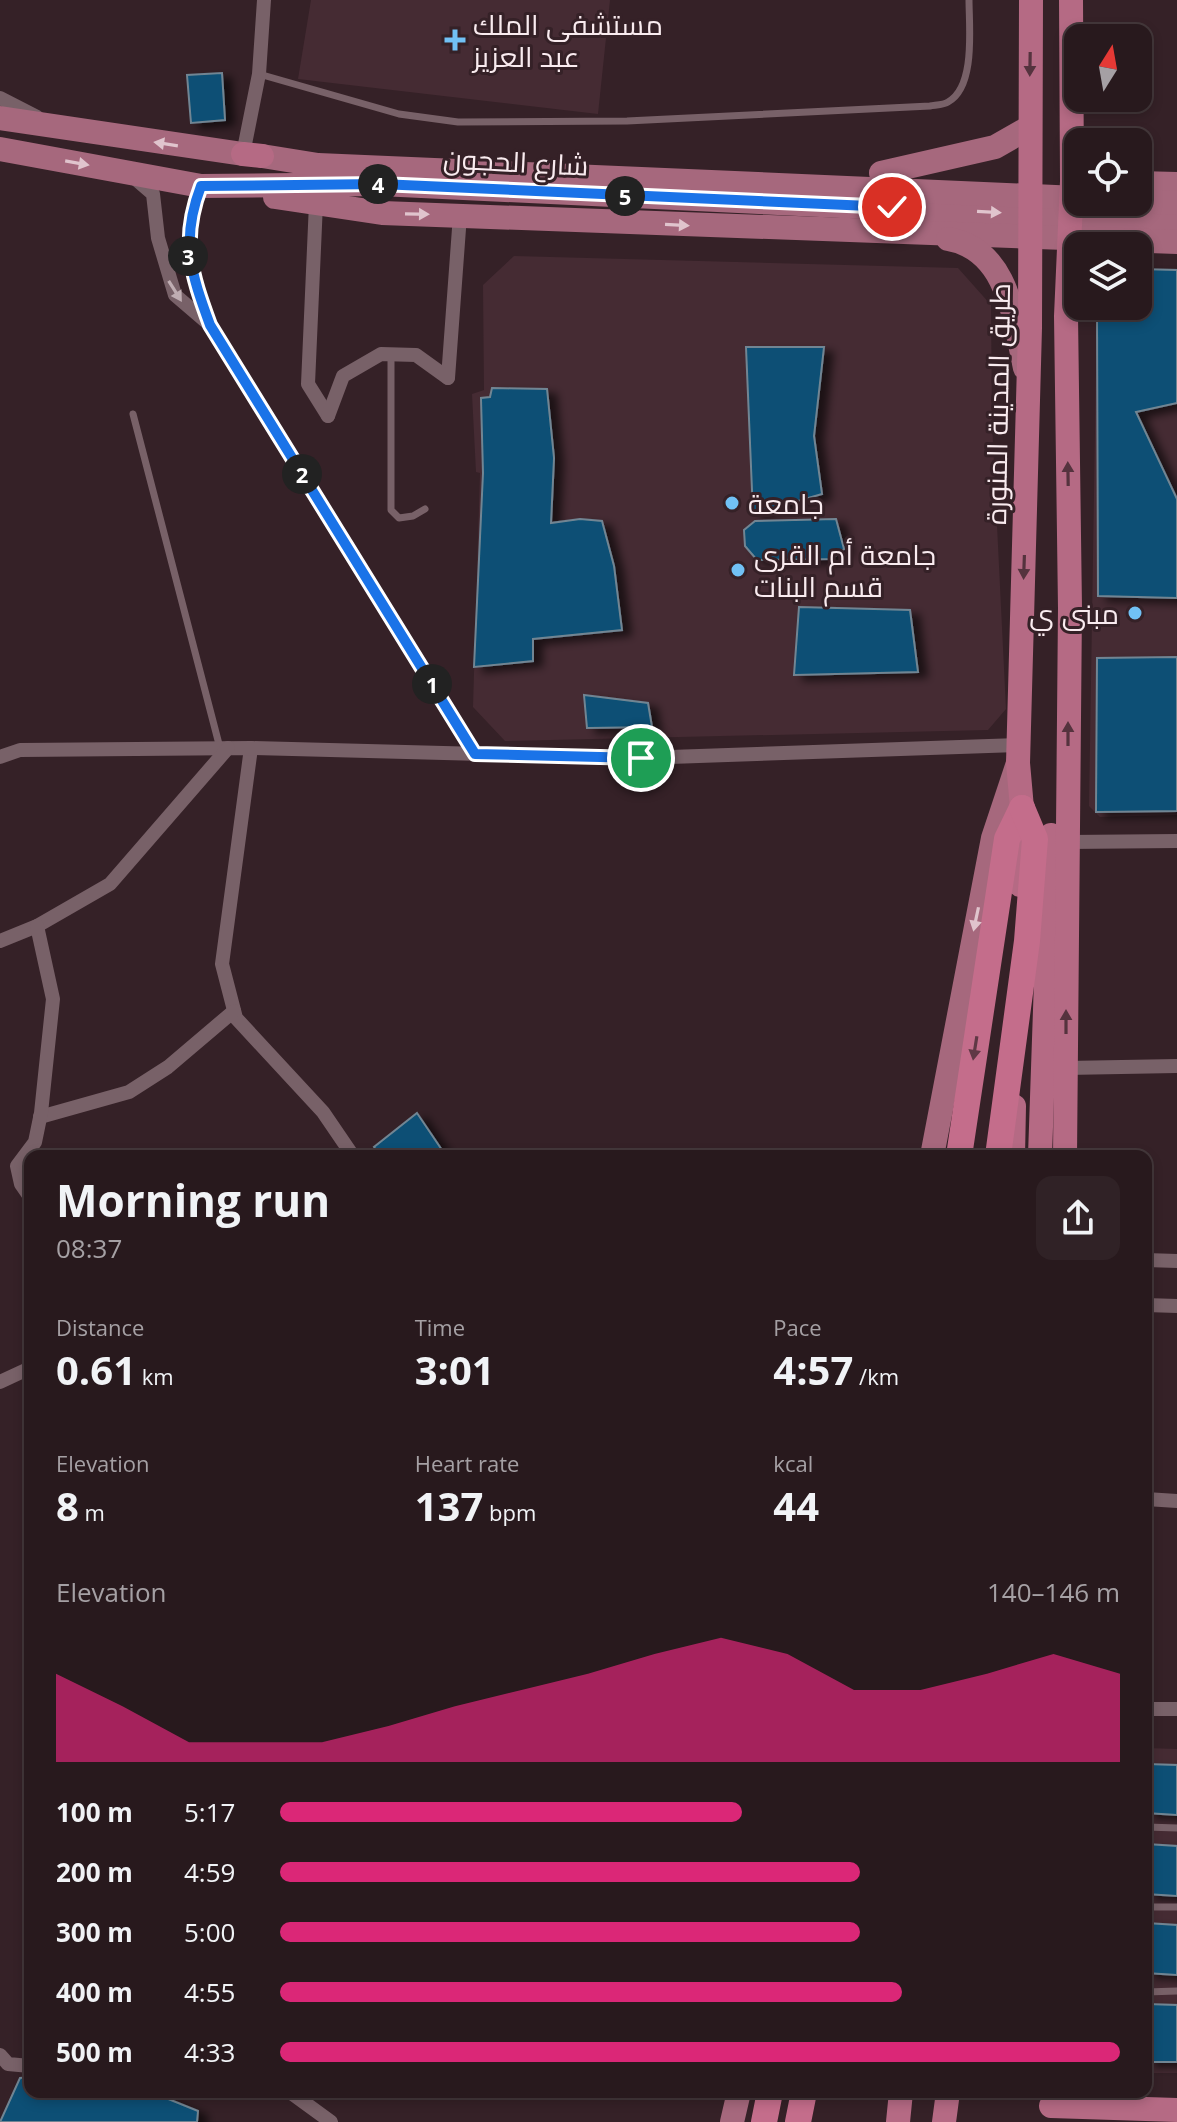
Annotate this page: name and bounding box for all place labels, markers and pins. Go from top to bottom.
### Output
place label: مستشفى الملك عبد العزيز [471,5,663,75]
marker: مستشفى الملك عبد العزيز [444,29,466,51]
pin: 4 [358,164,398,204]
pin [858,173,926,241]
pin: 5 [605,176,645,216]
pin: 3 [168,236,208,276]
pin: 2 [282,454,322,494]
place label: جامعة [748,484,824,522]
marker: جامعة [723,494,741,512]
place label: جامعة أم القرى قسم البنات [754,535,936,607]
marker: جامعة أم القرى قسم البنات [729,561,747,579]
place label: مبنى ي [1029,594,1119,636]
marker: مبنى ي [1126,604,1144,622]
pin: 1 [412,664,452,704]
pin [607,724,675,792]

